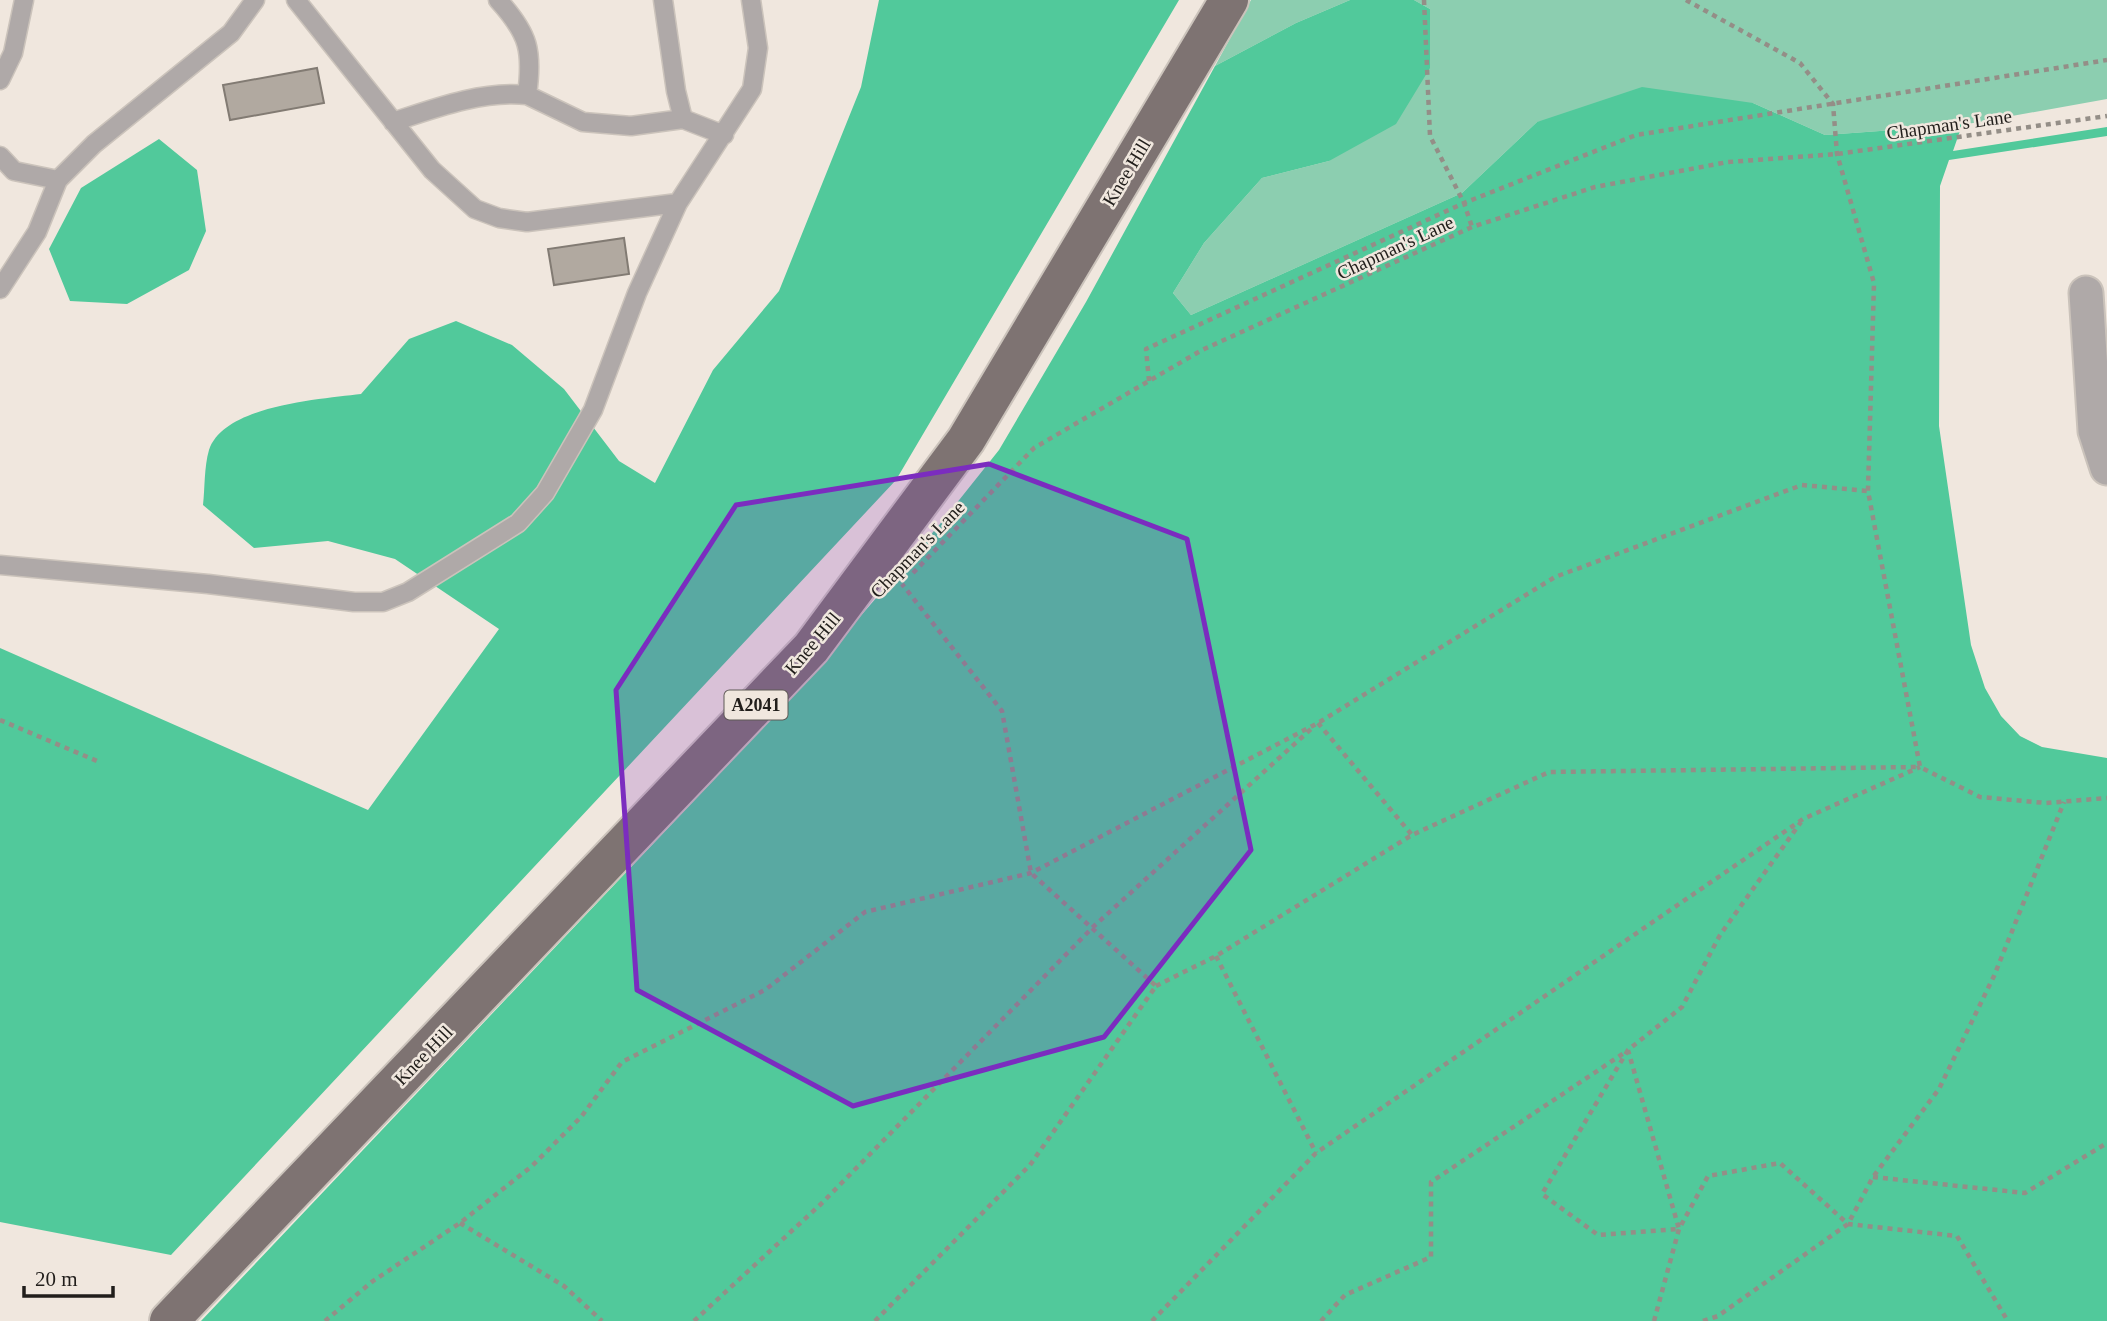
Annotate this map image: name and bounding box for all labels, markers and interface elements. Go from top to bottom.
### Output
street label: Chapman's Lane [1885,105,2013,144]
street label: Knee Hill [1098,135,1155,210]
street label: Chapman's Lane [1334,211,1457,284]
street label: Chapman's Lane [866,497,969,602]
street label: Knee Hill [780,608,844,679]
road number: A2041 [724,690,788,720]
street label: Knee Hill [390,1021,457,1089]
scale bar [24,1254,114,1298]
text: 20 m [35,1267,78,1291]

